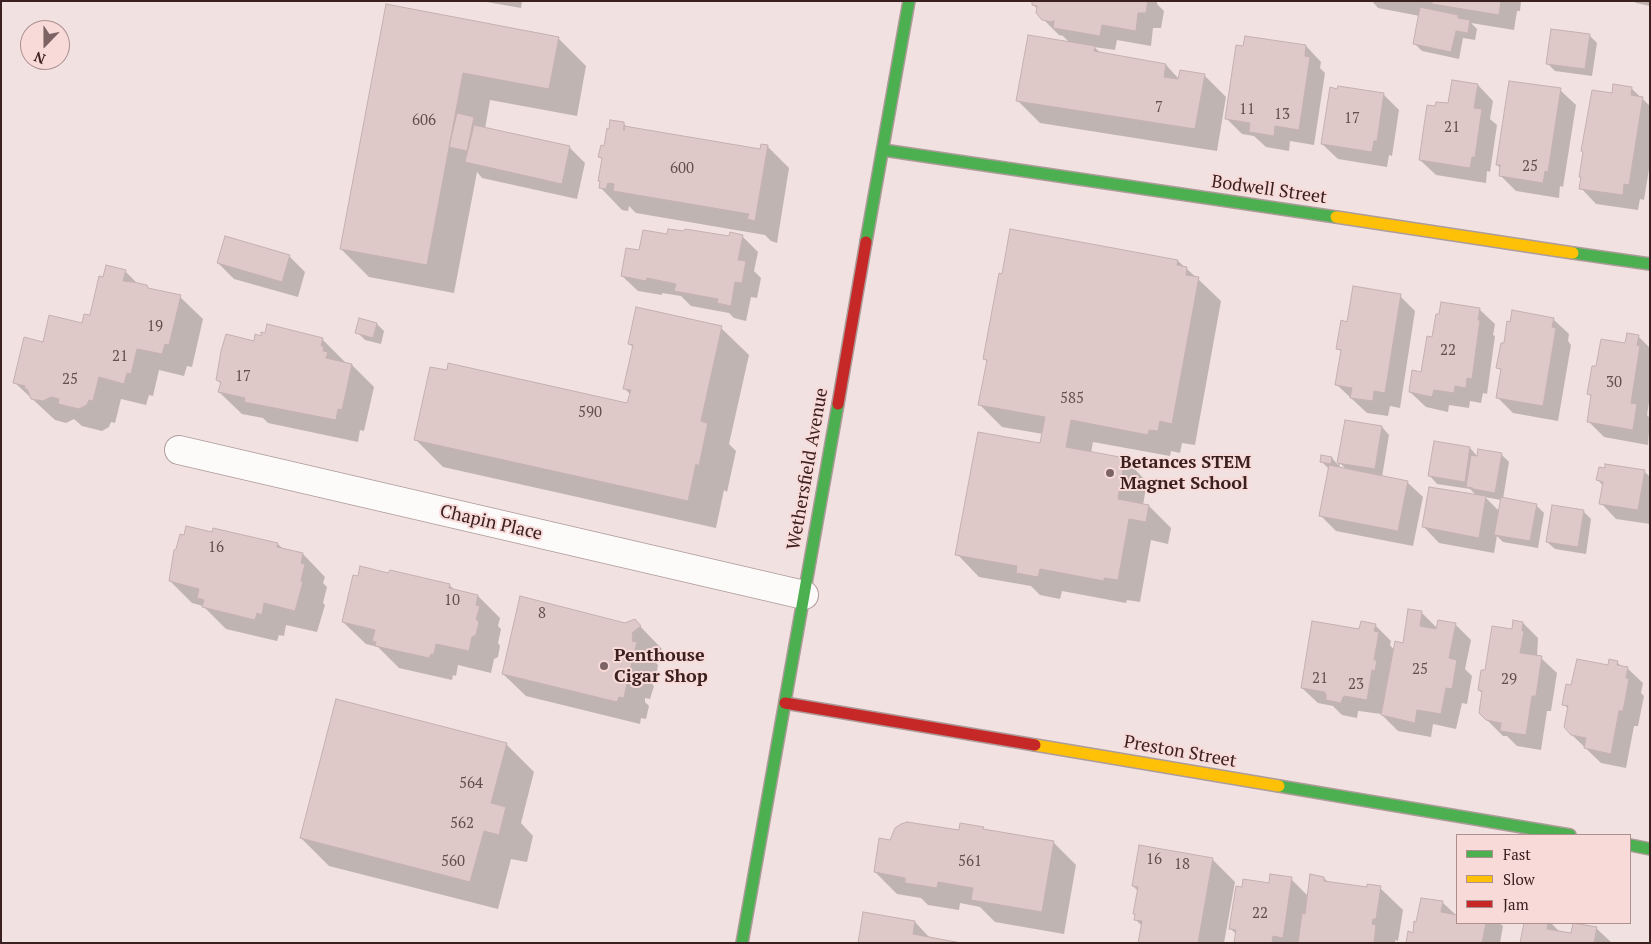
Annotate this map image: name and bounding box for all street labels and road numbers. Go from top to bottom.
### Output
street label: Bodwell Street [1210,171,1328,209]
street label: Wethersfield Avenue [783,386,833,552]
street label: Chapin Place [438,501,544,545]
street label: Preston Street [1122,731,1238,773]

